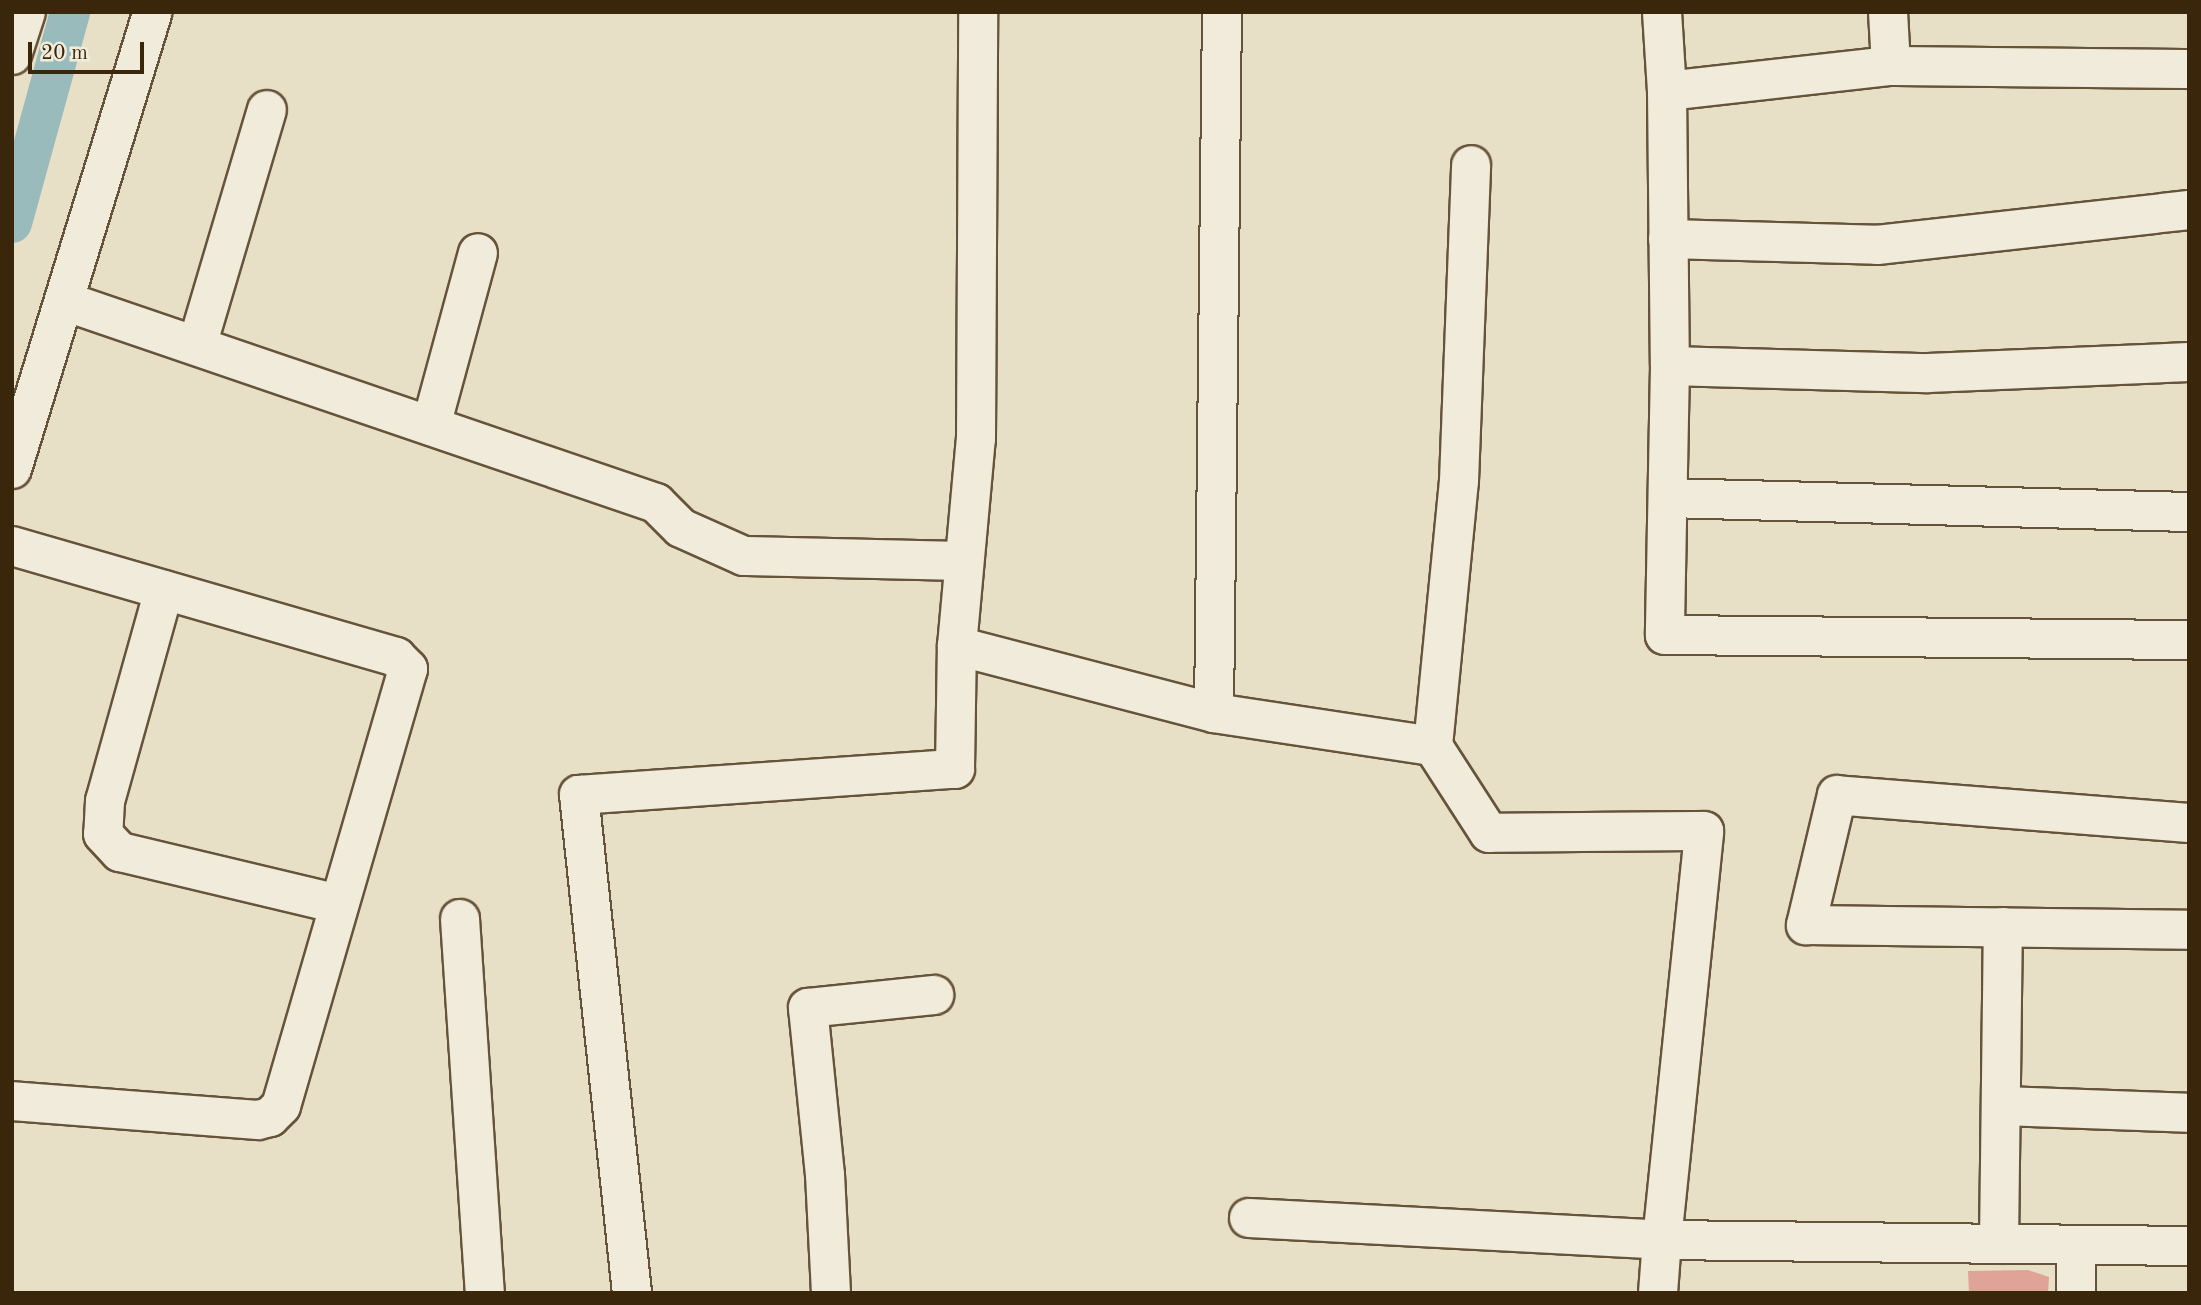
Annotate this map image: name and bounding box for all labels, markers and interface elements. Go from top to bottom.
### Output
scale bar [32,28,147,72]
text: 20 m [41,43,88,64]

